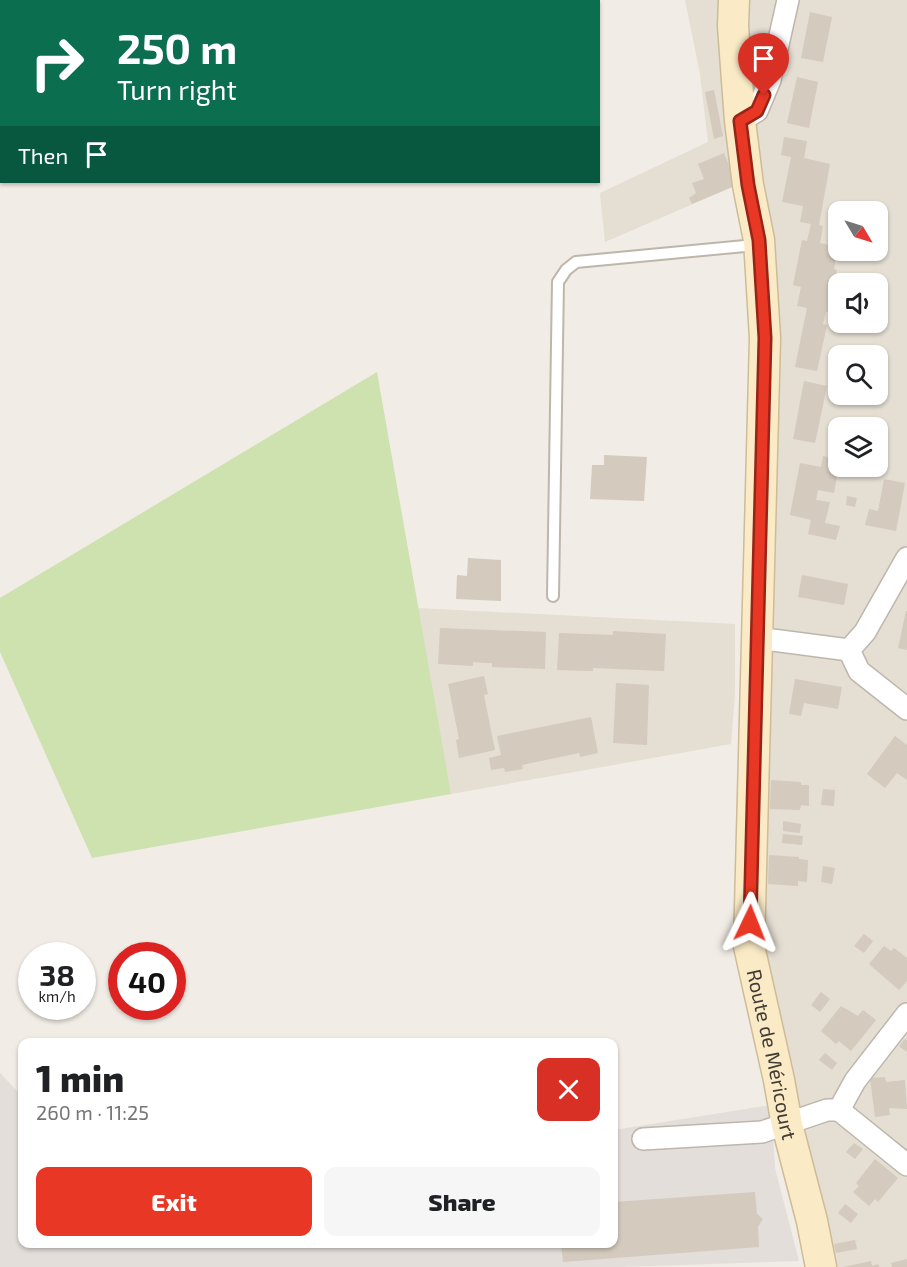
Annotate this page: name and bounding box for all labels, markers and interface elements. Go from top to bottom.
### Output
text: 250 m [117,22,237,72]
icon: right [18,24,96,102]
pin [738,33,789,95]
icon: arrive [747,42,780,75]
text: Turn right [117,73,237,105]
icon: arrive [80,138,113,171]
text: Then [18,142,68,168]
north arrow [828,201,888,261]
map controls [828,201,888,477]
button: sound [828,273,888,333]
button: search [828,345,888,405]
button: layers [828,417,888,477]
position arrow [718,891,782,955]
speed limit sign: 40 [108,942,186,1020]
text: 38 [39,956,75,992]
street label: Route de Méricourt [742,967,802,1143]
text: km/h [38,987,76,1005]
text: 1 min [36,1056,124,1099]
button: close [537,1058,600,1121]
text: 260 m · 11:25 [36,1100,149,1124]
button: Exit [36,1167,312,1236]
button: Share [324,1167,600,1236]

